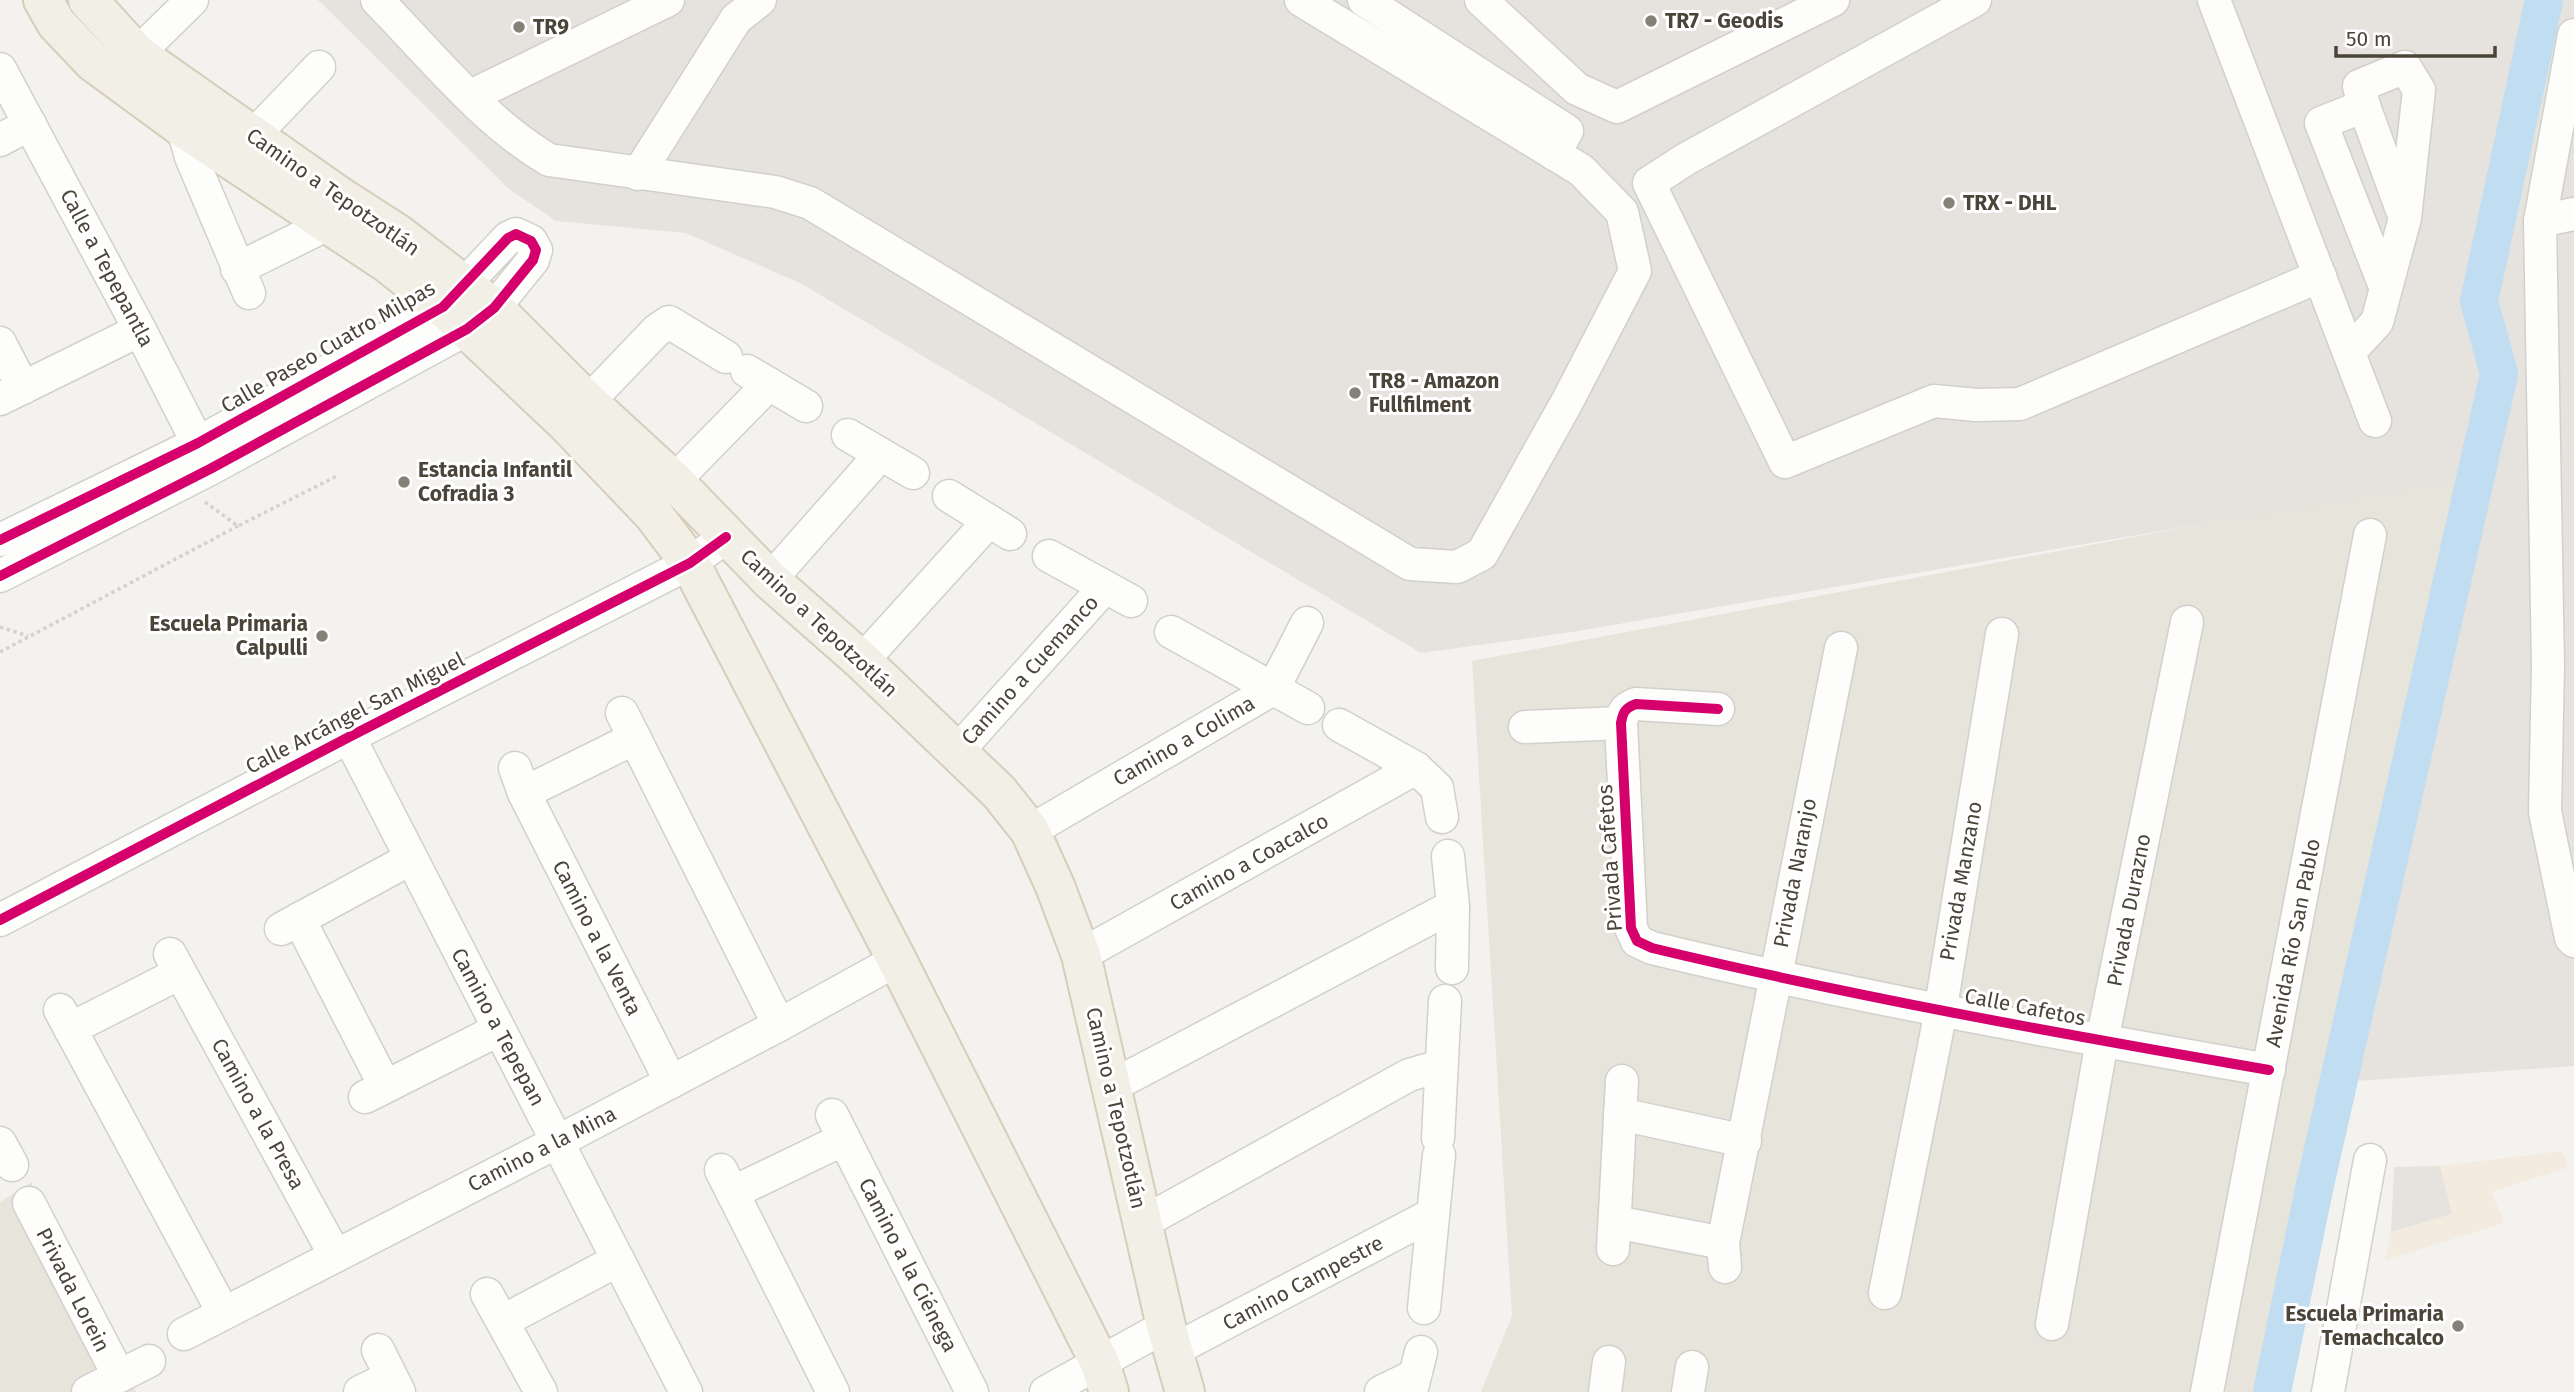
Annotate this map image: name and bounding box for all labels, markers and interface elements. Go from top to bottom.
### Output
place label: TR7 - Geodis [1665,8,1783,34]
marker: TR7 - Geodis [1643,13,1659,29]
place label: TR9 [533,14,569,40]
scale bar [2336,14,2495,58]
marker: TR9 [511,19,527,35]
text: 50 m [2346,26,2392,52]
street label: Camino a Tepotzotlán [241,122,425,262]
street label: Calle a Tepepantla [54,185,160,351]
place label: TRX - DHL [1963,190,2057,216]
marker: TRX - DHL [1941,195,1957,211]
street label: Calle Paseo Cuatro Milpas [216,275,440,419]
place label: TR8 - Amazon Fullfilment [1369,368,1499,418]
marker: TR8 - Amazon Fullfilment [1347,385,1363,401]
place label: Estancia Infantil Cofradia 3 [418,457,573,507]
marker: Estancia Infantil Cofradia 3 [396,474,412,490]
street label: Camino a Tepotzotlán [735,543,903,703]
street label: Camino a Cuemanco [956,590,1104,750]
place label: Escuela Primaria Calpulli [149,611,308,661]
marker: Escuela Primaria Calpulli [314,628,330,644]
street label: Calle Arcángel San Miguel [241,646,469,780]
street label: Camino a Colima [1109,690,1259,792]
street label: Privada Cafetos [1592,783,1628,932]
street label: Privada Naranjo [1768,796,1822,950]
street label: Privada Manzano [1934,799,1988,963]
street label: Camino a Coacalco [1165,808,1333,916]
street label: Privada Durazno [2101,831,2157,989]
street label: Avenida Río San Pablo [2260,836,2326,1050]
street label: Camino a la Venta [547,856,647,1020]
street label: Camino a Tepepan [445,944,551,1110]
street label: Calle Cafetos [1962,983,2088,1031]
street label: Camino a Tepotzotlán [1080,1005,1152,1211]
street label: Camino a la Presa [206,1034,310,1194]
street label: Camino a la Mina [463,1100,621,1198]
street label: Camino a la Ciénega [853,1174,963,1356]
street label: Privada Lorein [31,1223,115,1357]
street label: Camino Campestre [1218,1230,1388,1336]
place label: Escuela Primaria Temachcalco [2285,1301,2444,1351]
marker: Escuela Primaria Temachcalco [2450,1318,2466,1334]

